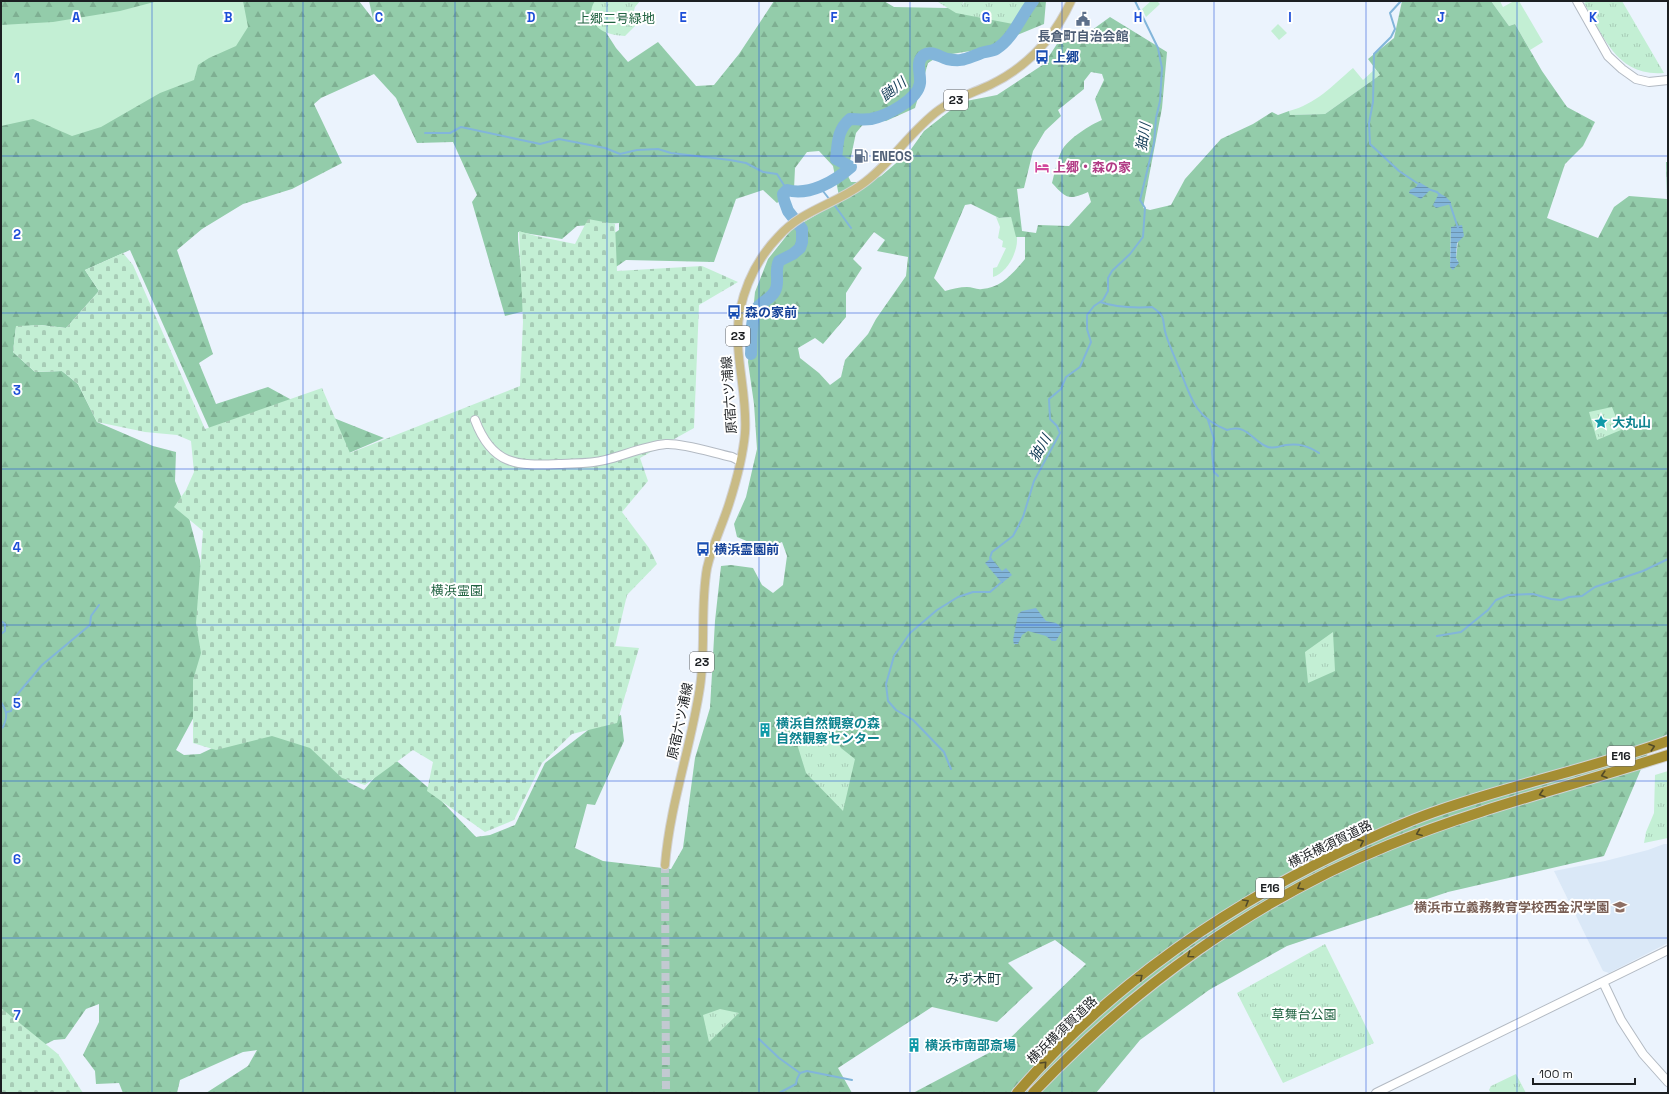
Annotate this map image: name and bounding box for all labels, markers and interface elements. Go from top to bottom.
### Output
text: A [72,9,81,26]
text: B [224,9,233,26]
text: C [375,9,383,26]
text: D [527,9,536,26]
text: E [679,9,687,26]
text: F [831,9,838,26]
text: G [982,9,990,26]
text: H [1134,9,1142,26]
text: I [1288,9,1292,26]
text: J [1437,9,1445,26]
text: K [1589,9,1598,26]
park label: 上郷二号緑地 [577,10,655,27]
public building icon: 長倉町自治会館 [1075,11,1091,27]
place label: 長倉町自治会館 [1037,28,1129,45]
bus stop icon: 上郷 [1034,49,1050,65]
place label: 上郷 [1053,49,1079,66]
text: 1 [14,70,20,87]
water label: 鼬川 [876,72,911,105]
road number: 23 [944,90,968,110]
water label: 㹨川 [1132,120,1154,152]
fuel station icon: ENEOS [853,148,869,164]
place label: ENEOS [872,148,912,165]
hotel icon: 上郷・森の家 [1034,159,1050,175]
place label: 上郷・森の家 [1053,159,1131,176]
text: 2 [13,226,21,243]
bus stop icon: 森の家前 [726,304,742,320]
place label: 森の家前 [745,304,797,321]
road number: 23 [726,326,750,346]
street label: 原宿六ツ浦線 [718,355,740,435]
text: 3 [13,382,21,399]
place icon: 大丸山 [1593,414,1609,430]
place label: 大丸山 [1612,414,1651,431]
water label: 㹨川 [1025,430,1056,465]
text: 4 [13,539,21,556]
bus stop icon: 横浜霊園前 [695,541,711,557]
place label: 横浜霊園前 [714,541,779,558]
park label: 横浜霊園 [431,582,483,599]
road number: 23 [690,652,714,672]
street label: 原宿六ツ浦線 [664,681,696,761]
text: 5 [13,695,21,712]
place label: 横浜自然観察の森 自然観察センター [776,715,880,747]
building icon: 横浜自然観察の森 自然観察センター [757,722,773,738]
one-way arrow [1648,743,1655,752]
road number: E16 [1607,746,1635,766]
one-way arrow [1601,770,1608,779]
one-way arrow [1539,789,1546,797]
street label: 横浜横須賀道路 [1285,816,1375,872]
one-way arrow [1415,829,1422,837]
one-way arrow [1358,839,1365,847]
text: 6 [13,851,21,868]
road number: E16 [1256,878,1284,898]
one-way arrow [1297,883,1305,890]
place label: 横浜市立義務教育学校西金沢学園 [1414,899,1609,916]
school or university icon: 横浜市立義務教育学校西金沢学園 [1612,899,1628,915]
one-way arrow [1242,900,1249,907]
one-way arrow [1187,950,1194,958]
district label: みず木町 [945,970,1001,988]
one-way arrow [1135,975,1142,982]
street label: 横浜横須賀道路 [1023,992,1101,1068]
park label: 草舞台公園 [1271,1006,1337,1023]
text: 7 [13,1007,21,1024]
building icon: 横浜市南部斎場 [906,1037,922,1053]
place label: 横浜市南部斎場 [925,1037,1016,1054]
scale bar [1533,1060,1635,1086]
one-way arrow [1039,1061,1046,1069]
text: 100 m [1539,1066,1573,1082]

